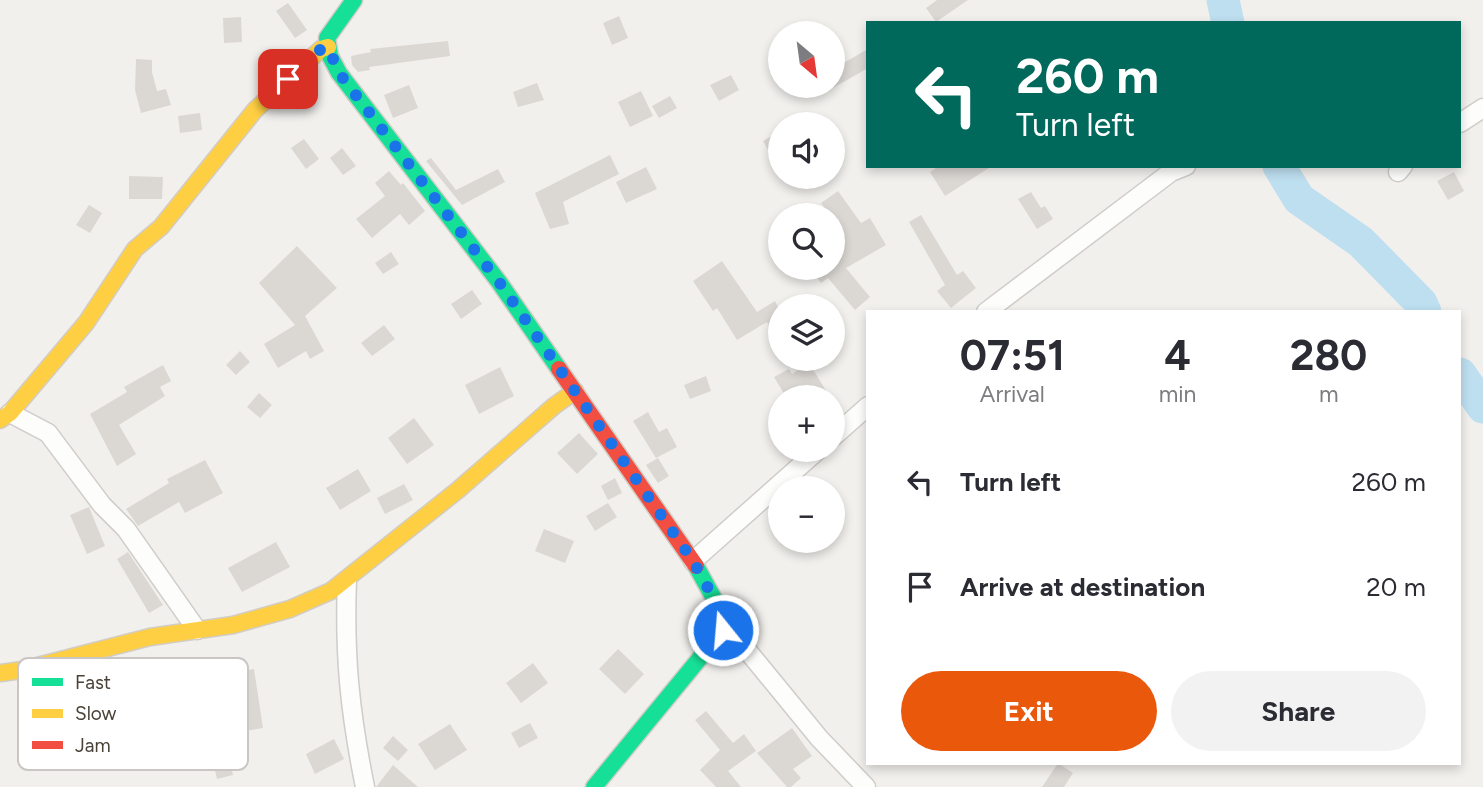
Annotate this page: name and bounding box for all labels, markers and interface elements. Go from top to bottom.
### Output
north arrow [768,21,845,98]
map controls [768,21,845,553]
text: 260 m [1016,46,1159,105]
pin [258,49,318,109]
icon: left [901,49,992,140]
icon: arrive [269,60,307,98]
text: Turn left [1016,106,1135,144]
button: sound [768,112,845,189]
button: search [768,203,845,280]
button: layers [768,294,845,371]
text: 07:51 [960,330,1065,381]
text: 4 [1164,330,1191,381]
text: 280 [1290,330,1367,381]
text: Arrival [980,380,1045,408]
text: min [1159,380,1196,408]
text: m [1319,380,1338,408]
button: + [768,385,845,462]
icon: left [901,463,939,501]
text: Turn left [960,466,1061,498]
text: 260 m [1352,466,1426,498]
button: − [768,476,845,553]
icon: arrive [901,568,939,606]
text: Arrive at destination [960,571,1205,603]
text: 20 m [1366,571,1426,603]
position arrow [686,593,760,667]
legend [18,658,248,770]
text: Fast [75,671,111,694]
button: Exit [901,671,1157,751]
button: Share [1171,671,1426,751]
text: Slow [75,702,117,725]
text: Jam [75,734,111,757]

